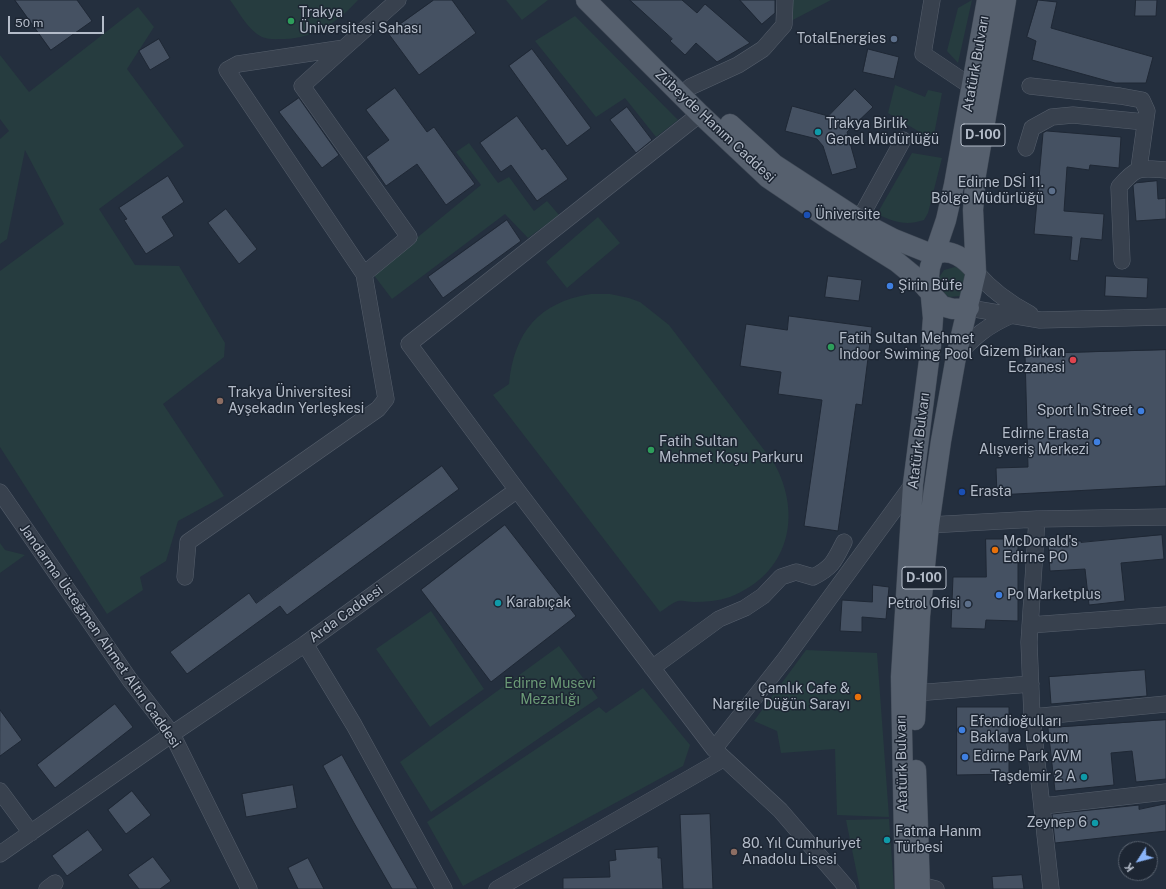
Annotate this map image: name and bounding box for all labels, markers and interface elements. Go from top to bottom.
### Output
place label: Trakya Üniversitesi Sahası [299,5,422,38]
scale bar [10,8,106,34]
street label: Atatürk Bulvarı [959,15,993,113]
text: 50 m [15,16,43,30]
marker: Trakya Üniversitesi Sahası [286,16,296,26]
place label: TotalEnergies [797,31,886,47]
marker: TotalEnergies [889,34,899,44]
street label: Zübeyde Hanım Caddesi [651,66,779,186]
place label: Trakya Birlik Genel Müdürlüğü [826,116,939,148]
road number: D-100 [961,124,1005,146]
marker: Trakya Birlik Genel Müdürlüğü [813,127,823,137]
place label: Edirne DSİ 11. Bölge Müdürlüğü [931,175,1044,208]
marker: Edirne DSİ 11. Bölge Müdürlüğü [1047,186,1057,196]
place label: Üniversite [815,207,880,223]
marker: Üniversite [802,210,812,220]
place label: Şirin Büfe [898,278,962,294]
marker: Şirin Büfe [885,281,895,291]
place label: Fatih Sultan Mehmet Indoor Swiming Pool [839,331,974,364]
marker: Fatih Sultan Mehmet Indoor Swiming Pool [826,342,836,352]
place label: Gizem Birkan Eczanesi [979,344,1065,376]
marker: Gizem Birkan Eczanesi [1068,355,1078,365]
place label: Trakya Üniversitesi Ayşekadın Yerleşkesi [228,385,364,418]
street label: Atatürk Bulvarı [905,392,933,490]
marker: Trakya Üniversitesi Ayşekadın Yerleşkesi [215,396,225,406]
place label: Sport In Street [1037,403,1133,419]
marker: Sport In Street [1136,406,1146,416]
place label: Edirne Erasta Alışveriş Merkezi [979,426,1089,458]
place label: Fatih Sultan Mehmet Koşu Parkuru [659,434,803,466]
marker: Edirne Erasta Alışveriş Merkezi [1092,437,1102,447]
marker: Fatih Sultan Mehmet Koşu Parkuru [646,445,656,455]
place label: Erasta [970,484,1011,500]
marker: Erasta [957,487,967,497]
street label: Jandarma Üsteğmen Ahmet Altın Caddesi [16,521,184,751]
place label: McDonald's Edirne PO [1003,534,1078,566]
marker: McDonald's Edirne PO [990,545,1000,555]
road number: D-100 [902,567,946,589]
street label: Arda Caddesi [306,582,386,646]
place label: Po Marketplus [1007,587,1101,603]
marker: Po Marketplus [994,590,1004,600]
place label: Karabıçak [506,595,571,611]
place label: Petrol Ofisi [887,596,960,612]
marker: Karabıçak [493,598,503,608]
marker: Petrol Ofisi [963,599,973,609]
park label: Edirne Musevi Mezarlığı [504,676,596,708]
place label: Çamlık Cafe & Nargile Düğün Sarayı [712,681,850,714]
marker: Çamlık Cafe & Nargile Düğün Sarayı [853,692,863,702]
place label: Efendioğulları Baklava Lokum [970,714,1068,746]
street label: Atatürk Bulvarı [893,715,911,813]
marker: Efendioğulları Baklava Lokum [957,725,967,735]
place label: Edirne Park AVM [973,749,1082,765]
marker: Edirne Park AVM [960,752,970,762]
place label: Taşdemir 2 A [991,769,1076,785]
marker: Taşdemir 2 A [1079,772,1089,782]
place label: Zeynep 6 [1027,815,1087,831]
marker: Zeynep 6 [1090,818,1100,828]
place label: Fatma Hanım Türbesi [895,824,981,856]
marker: Fatma Hanım Türbesi [882,835,892,845]
place label: 80. Yıl Cumhuriyet Anadolu Lisesi [742,836,861,868]
north arrow [1118,841,1158,881]
marker: 80. Yıl Cumhuriyet Anadolu Lisesi [729,847,739,857]
text: K [1122,861,1136,874]

